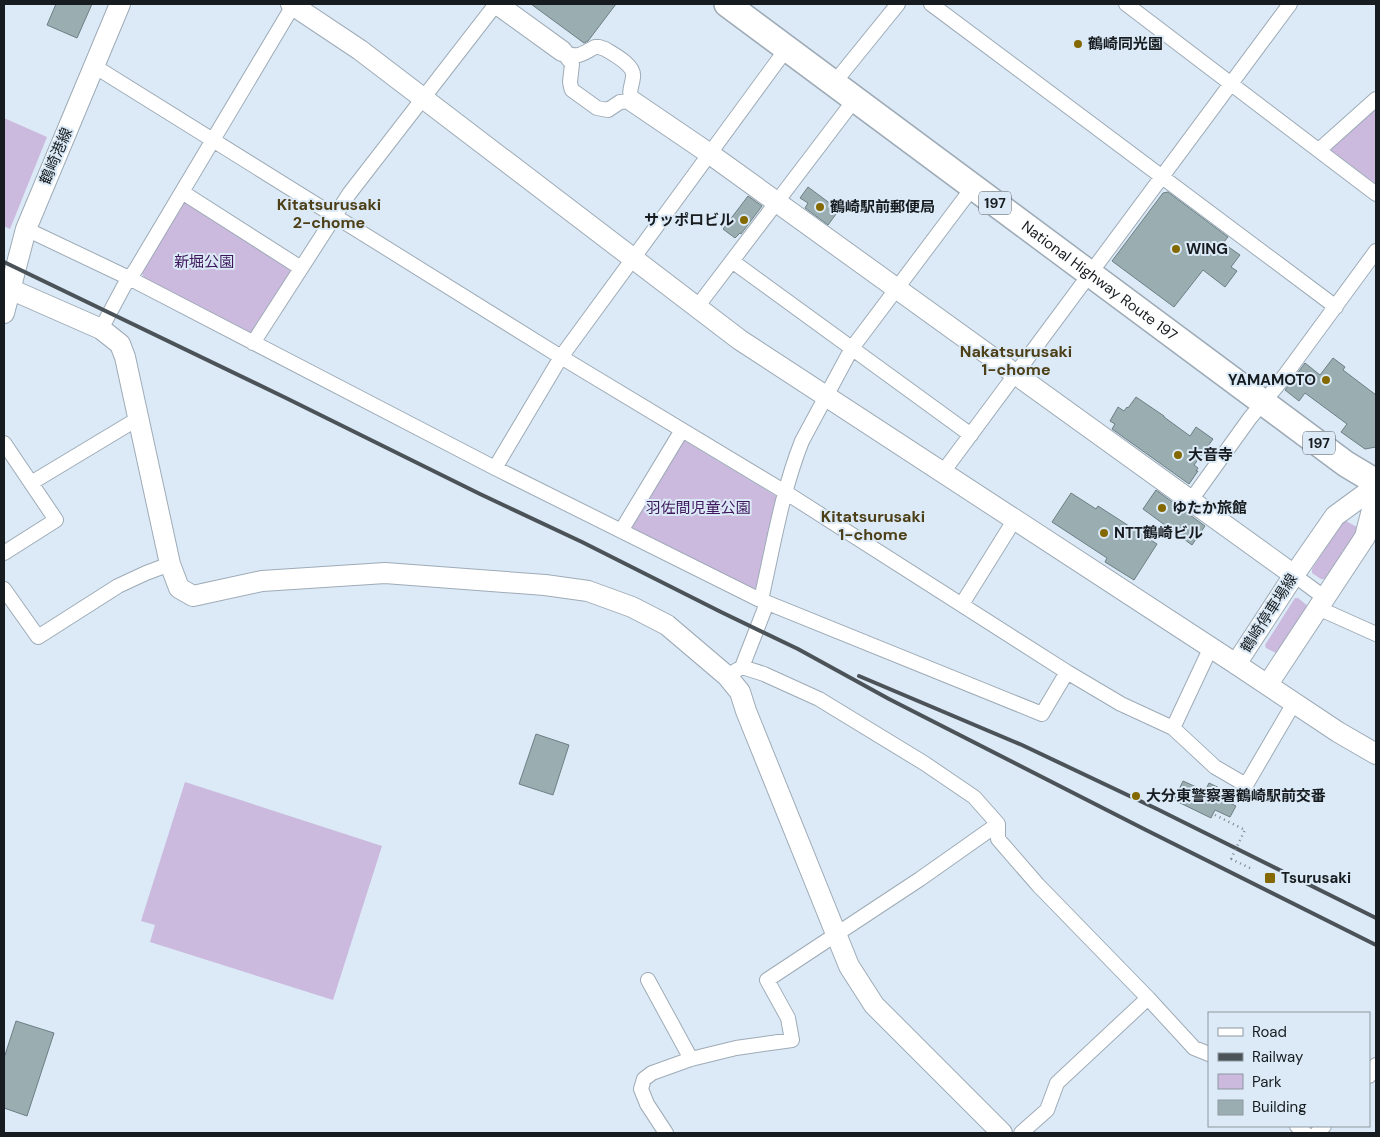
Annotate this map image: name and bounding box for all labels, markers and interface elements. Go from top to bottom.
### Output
place label: 鶴崎同光園 [1088,34,1163,54]
marker: 鶴崎同光園 [1072,38,1084,50]
street label: 鶴崎港線 [35,124,77,188]
road number: 197 [979,192,1011,214]
district label: Kitatsurusaki 2-chome [277,194,381,233]
place label: 鶴崎駅前郵便局 [830,197,935,217]
marker: 鶴崎駅前郵便局 [814,201,826,213]
place label: サッポロビル [644,210,734,230]
marker: サッポロビル [738,214,750,226]
street label: National Highway Route 197 [1018,216,1181,345]
place label: WING [1186,239,1228,259]
marker: WING [1170,243,1182,255]
park label: 新堀公園 [174,252,234,272]
district label: Nakatsurusaki 1-chome [960,341,1072,380]
place label: YAMAMOTO [1228,370,1316,390]
marker: YAMAMOTO [1320,374,1332,386]
road number: 197 [1303,432,1335,454]
place label: 大音寺 [1188,445,1233,465]
marker: 大音寺 [1172,449,1184,461]
park label: 羽佐間児童公園 [645,498,751,518]
place label: ゆたか旅館 [1172,498,1247,518]
marker: ゆたか旅館 [1156,502,1168,514]
district label: Kitatsurusaki 1-chome [821,506,925,545]
place label: NTT鶴崎ビル [1114,523,1203,543]
marker: NTT鶴崎ビル [1098,527,1110,539]
street label: 鶴崎停車場線 [1236,570,1302,656]
place label: 大分東警察署鶴崎駅前交番 [1146,786,1326,806]
marker: 大分東警察署鶴崎駅前交番 [1130,790,1142,802]
place label: Tsurusaki [1281,868,1351,888]
marker: Tsurusaki [1263,871,1277,885]
legend [1208,1012,1370,1127]
text: Road [1252,1022,1287,1042]
text: Railway [1252,1047,1304,1067]
text: Park [1252,1072,1282,1092]
text: Building [1252,1097,1307,1117]

